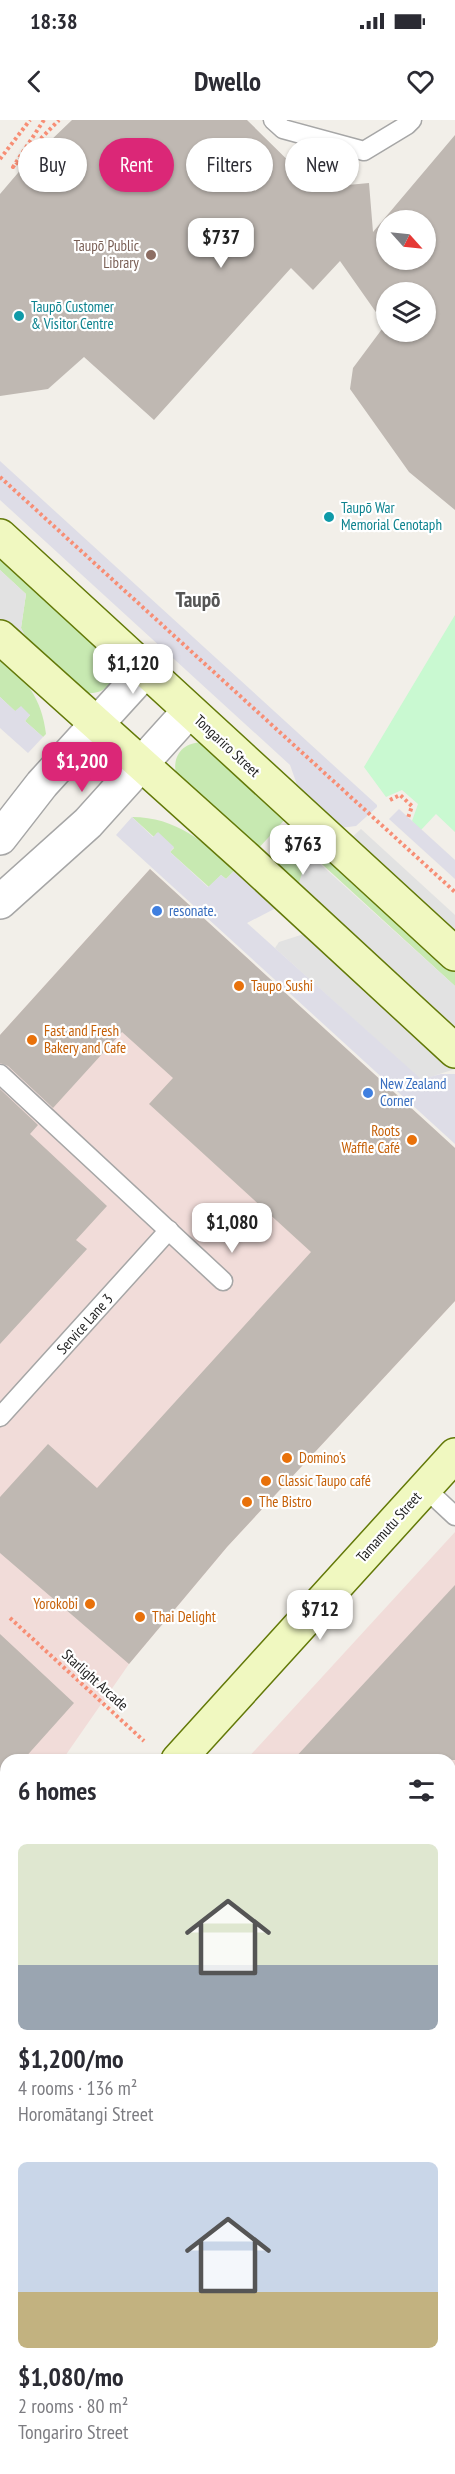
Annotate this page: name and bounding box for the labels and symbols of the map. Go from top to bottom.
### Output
north arrow [376,210,436,270]
pin: $737 [185,218,257,269]
place label: Taupō Public Library [73,236,140,272]
marker: Taupō Public Library [144,248,158,262]
place label: Taupō Customer & Visitor Centre [31,297,115,333]
marker: Taupō Customer & Visitor Centre [12,309,26,323]
place label: Taupō War Memorial Cenotaph [341,498,442,534]
marker: Taupō War Memorial Cenotaph [322,510,336,524]
district label: Taupō [176,586,220,613]
pin: $1,120 [84,644,182,695]
street label: Tongariro Street [191,710,264,781]
pin: $1,200 [33,742,131,793]
pin: $763 [267,825,339,876]
place label: resonate. [169,901,217,920]
marker: resonate. [150,904,164,918]
place label: Taupo Sushi [251,976,313,995]
marker: Taupo Sushi [232,979,246,993]
place label: Fast and Fresh Bakery and Cafe [44,1021,126,1057]
marker: Fast and Fresh Bakery and Cafe [25,1033,39,1047]
place label: New Zealand Corner [380,1074,446,1110]
marker: New Zealand Corner [361,1086,375,1100]
place label: Roots Waffle Café [342,1121,400,1157]
marker: Roots Waffle Café [405,1133,419,1147]
pin: $1,080 [183,1203,281,1254]
street label: Service Lane 3 [52,1289,117,1358]
place label: Domino's [299,1448,346,1467]
marker: Domino's [280,1451,294,1465]
place label: Classic Taupo café [278,1471,371,1490]
marker: Classic Taupo café [259,1474,273,1488]
street label: Tamamutu Street [352,1487,425,1566]
place label: The Bistro [259,1492,312,1511]
marker: The Bistro [240,1495,254,1509]
pin: $712 [284,1590,356,1641]
place label: Yorokobi [33,1594,78,1613]
marker: Yorokobi [83,1597,97,1611]
place label: Thai Delight [152,1607,216,1626]
marker: Thai Delight [133,1610,147,1624]
street label: Starlight Arcade [58,1645,132,1714]

